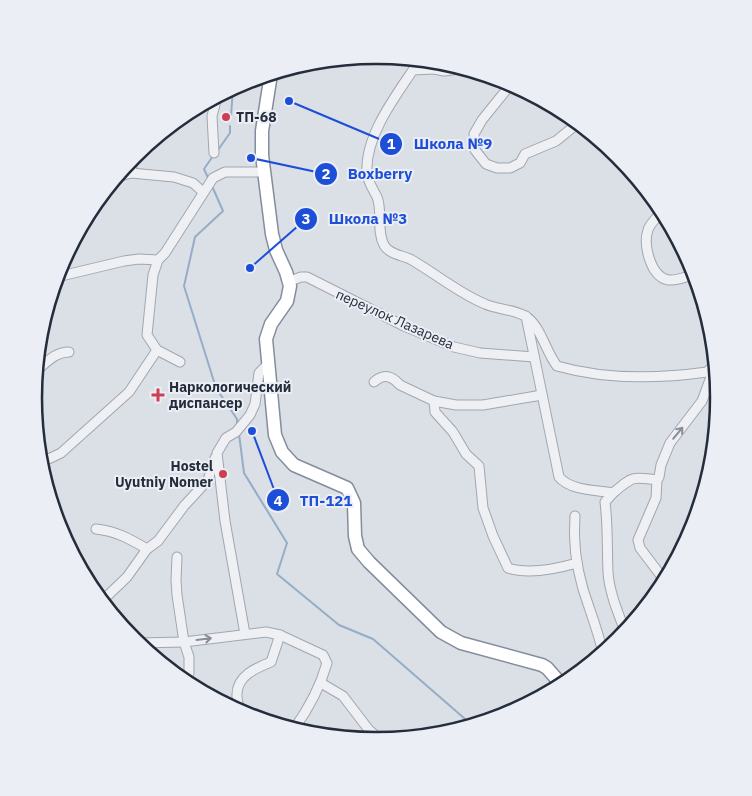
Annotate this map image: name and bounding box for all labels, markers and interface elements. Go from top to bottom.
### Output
place label: ТП-68 [236,108,277,126]
marker: ТП-68 [220,111,232,123]
callout: Школа №9 [379,129,502,159]
text: 1 [386,134,396,153]
text: Школа №9 [414,134,492,153]
callout: Boxberry [313,159,423,189]
text: 2 [321,164,331,183]
text: Boxberry [348,164,412,183]
callout: Школа №3 [294,204,417,234]
text: 3 [301,209,311,228]
text: Школа №3 [329,209,407,228]
street label: переулок Лазарева [333,285,457,353]
place label: Наркологический диспансер [169,378,291,412]
marker: Наркологический диспансер [151,388,165,402]
one-way arrow [672,427,683,440]
place label: Hostel Uyutniy Nomer [115,457,213,491]
marker: Hostel Uyutniy Nomer [217,468,229,480]
callout: ТП-121 [265,485,363,515]
text: 4 [273,491,283,510]
text: ТП-121 [300,491,352,510]
one-way arrow [196,634,212,644]

